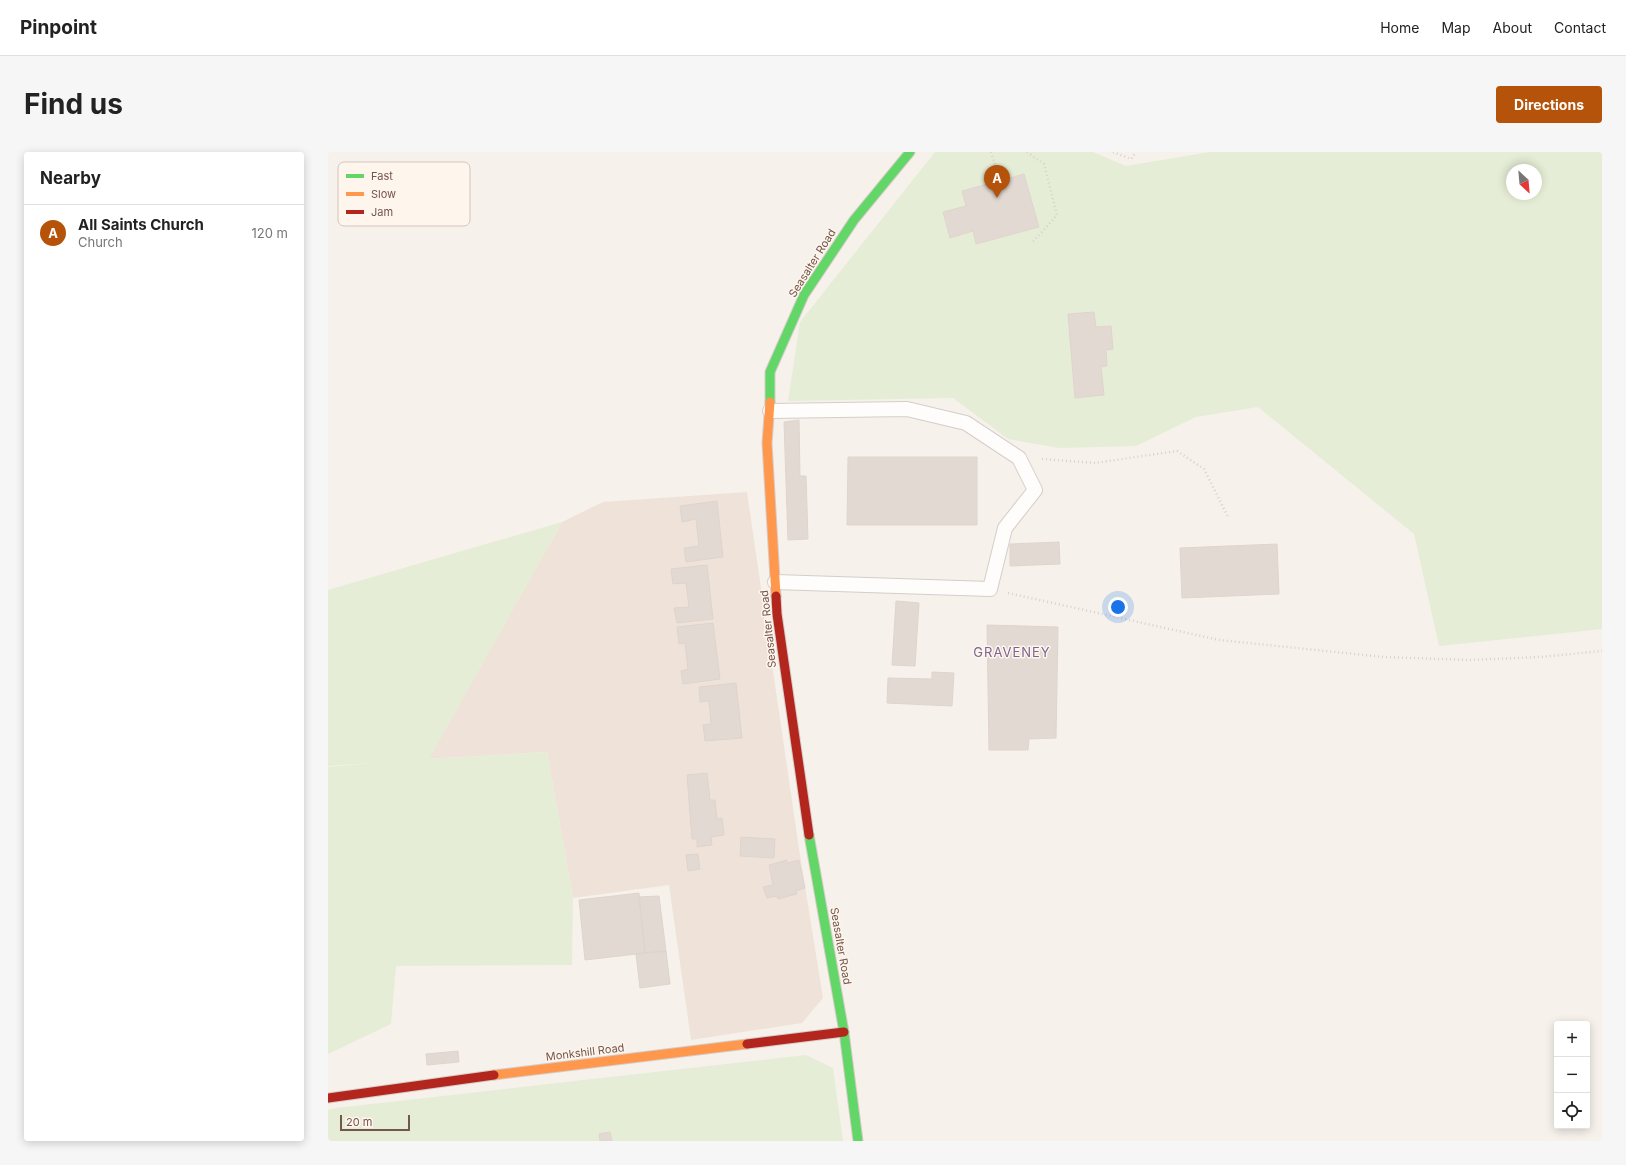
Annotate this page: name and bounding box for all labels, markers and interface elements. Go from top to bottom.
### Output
text: Pinpoint [20,16,97,39]
text: Home [1380,19,1419,36]
text: Map [1441,19,1471,36]
text: About [1493,19,1532,36]
text: Contact [1554,19,1606,36]
button: Directions [1496,86,1602,123]
text: Find us [24,87,123,121]
legend [338,162,470,226]
north arrow [1506,164,1542,200]
pin: A [984,165,1010,198]
text: Nearby [40,168,101,188]
text: Fast [371,169,393,183]
text: Slow [371,187,396,201]
text: Jam [371,205,393,219]
text: All Saints Church [78,215,204,234]
text: A [48,225,58,241]
text: 120 m [252,225,288,241]
street label: Seasalter Road [785,226,839,300]
text: Church [78,234,123,250]
street label: Seasalter Road [757,589,779,669]
your location [1108,597,1128,617]
district label: GRAVENEY [973,644,1051,660]
street label: Seasalter Road [827,906,855,986]
map controls [1554,1021,1590,1129]
button: + [1554,1021,1590,1057]
street label: Monkshill Road [545,1040,625,1064]
button: − [1554,1057,1590,1093]
button: locate [1554,1093,1590,1129]
scale bar [340,1113,410,1132]
text: 20 m [346,1115,372,1129]

